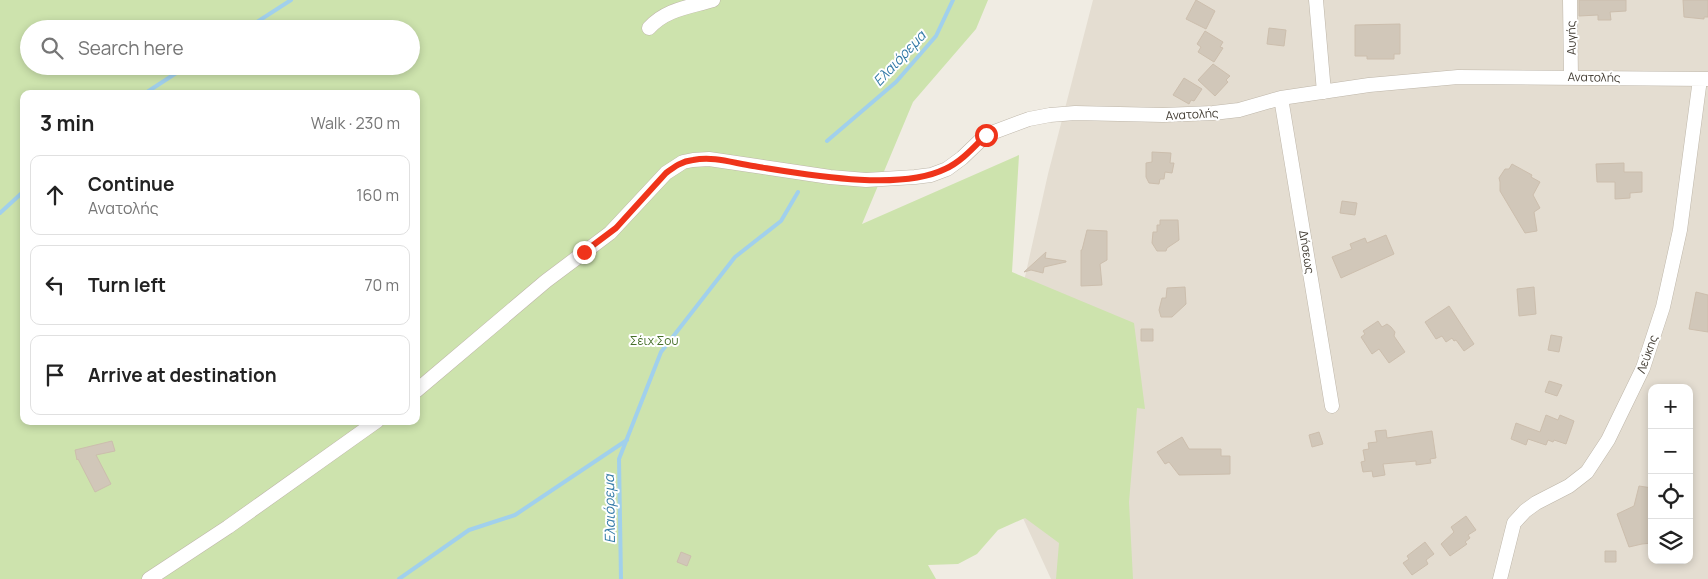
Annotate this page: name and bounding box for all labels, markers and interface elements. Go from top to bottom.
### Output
search box [20,20,420,75]
street label: Αυγής [1562,20,1580,55]
water label: Ελαιόρεμα [869,25,930,90]
icon: search [38,34,66,62]
text: Search here [78,35,184,61]
street label: Ανατολής [1567,68,1621,86]
street label: Ανατολής [1165,104,1219,124]
text: 3 min [40,109,94,137]
text: Walk · 230 m [311,112,400,134]
route start [975,124,998,147]
text: Continue [88,171,174,197]
icon: ahead [41,181,69,209]
text: 160 m [356,184,399,206]
text: Ανατολής [88,197,159,219]
street label: Δήσεως [1295,229,1319,275]
route end [573,241,596,264]
icon: left [41,271,69,299]
text: Turn left [88,272,166,298]
text: 70 m [364,274,399,296]
park label: Σέιχ Σου [630,332,678,349]
street label: Λεύκης [1632,332,1662,376]
icon: arrive [41,361,69,389]
text: Arrive at destination [88,362,277,388]
map controls [1648,384,1693,564]
button: + [1648,384,1693,429]
button: − [1648,429,1693,474]
water label: Ελαιόρεμα [599,473,619,544]
button: locate [1648,474,1693,519]
button: layers [1648,519,1693,564]

